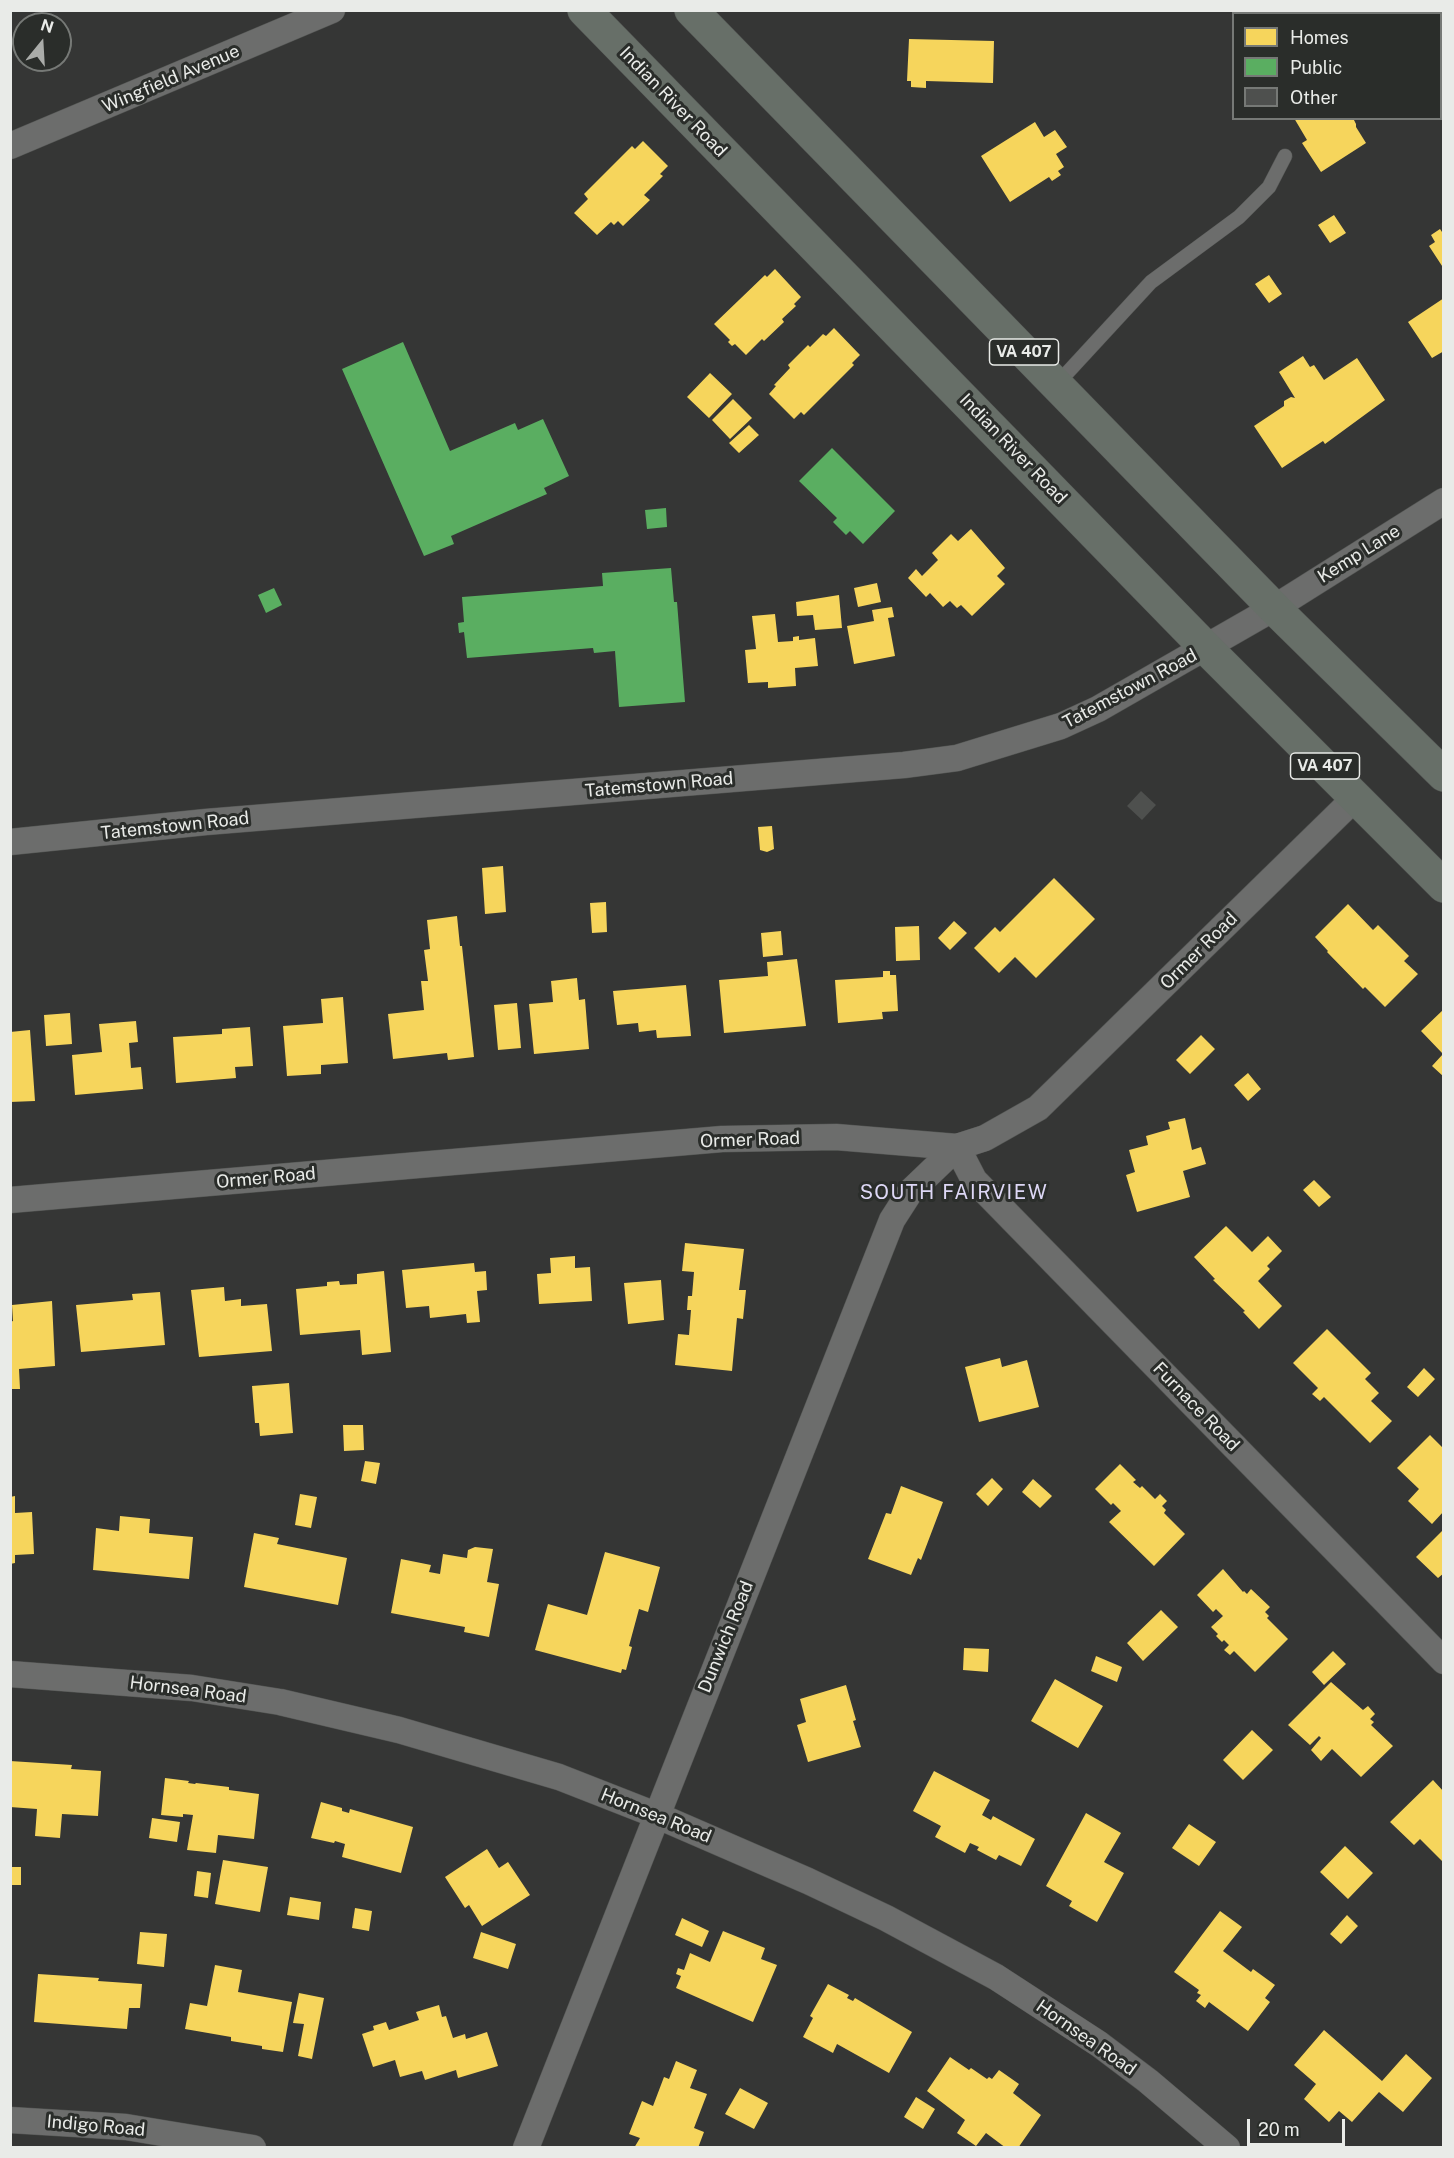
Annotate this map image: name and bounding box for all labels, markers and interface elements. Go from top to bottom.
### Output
north arrow [12,12,72,72]
legend [1232,12,1442,120]
text: N [38,15,56,37]
text: Homes [1290,27,1349,48]
street label: Wingfield Avenue [99,40,243,118]
street label: Indian River Road [615,42,731,162]
text: Public [1290,57,1342,78]
text: Other [1290,87,1338,108]
road number: VA 407 [990,339,1058,365]
street label: Indian River Road [955,389,1071,509]
street label: Kemp Lane [1314,520,1404,588]
street label: Tatemstown Road [1059,645,1201,733]
road number: VA 407 [1290,753,1360,779]
street label: Tatemstown Road [584,768,734,802]
street label: Tatemstown Road [100,807,250,845]
street label: Ormer Road [1156,908,1242,994]
street label: Ormer Road [700,1127,800,1153]
street label: Ormer Road [215,1163,317,1193]
district label: SOUTH FAIRVIEW [860,1181,1048,1205]
street label: Furnace Road [1148,1358,1244,1456]
street label: Dunwich Road [694,1578,758,1696]
street label: Hornsea Road [128,1672,248,1708]
street label: Hornsea Road [598,1784,714,1848]
street label: Hornsea Road [1032,1996,1140,2080]
scale bar [1250,2107,1348,2145]
street label: Indigo Road [46,2111,146,2141]
text: 20 m [1258,2119,1300,2140]

